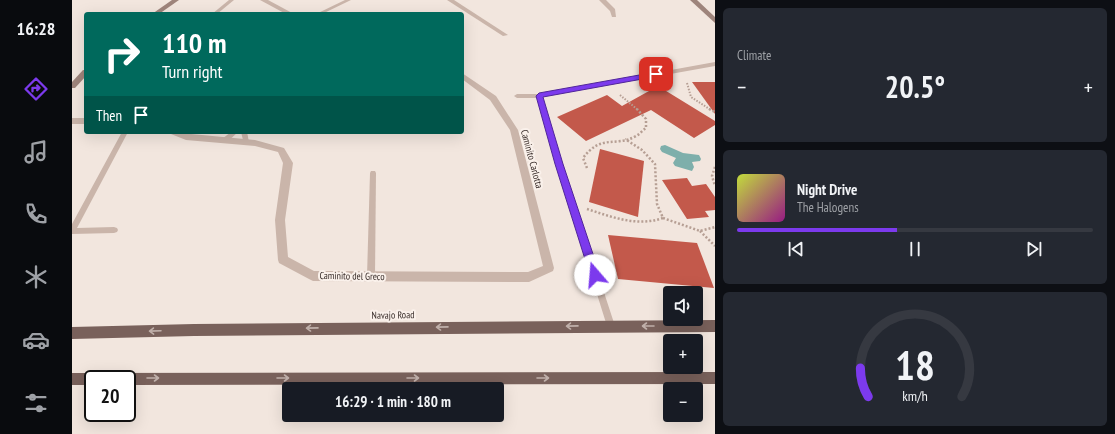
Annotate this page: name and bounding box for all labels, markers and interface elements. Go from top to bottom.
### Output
text: 16:28 [17,17,55,40]
text: 110 m [162,24,226,61]
icon: right [96,28,148,80]
text: Climate [737,47,771,64]
pin [639,57,673,91]
text: Turn right [162,60,222,83]
icon: arrive [645,63,667,85]
text: 20.5° [885,67,945,106]
text: − [737,73,746,101]
text: + [1084,73,1093,101]
icon: directions [22,75,50,103]
icon: arrive [130,104,152,126]
text: Then [96,106,122,125]
street label: Caminito Carlotta [518,128,546,190]
icon: music [22,138,50,166]
text: Night Drive [797,180,857,199]
text: The Halogens [797,199,859,216]
icon: phone [22,200,50,228]
icon: previous [785,238,807,260]
icon: pause [904,238,926,260]
icon: next [1023,238,1045,260]
position arrow [574,254,616,296]
icon: climate [22,263,50,291]
street label: Caminito del Greco [319,269,385,283]
map controls [663,286,703,422]
button: sound [663,286,703,326]
street label: Navajo Road [371,308,415,322]
one-way arrow [566,322,579,330]
one-way arrow [642,322,655,330]
one-way arrow [436,323,449,331]
one-way arrow [306,325,319,332]
icon: car [22,326,50,354]
one-way arrow [149,327,162,334]
button: + [663,334,703,374]
text: 18 [895,338,935,391]
speed limit sign: 20 [84,370,136,422]
one-way arrow [146,374,159,382]
one-way arrow [276,374,289,382]
one-way arrow [406,374,419,382]
one-way arrow [536,374,549,382]
button: − [663,382,703,422]
text: km/h [902,386,928,405]
icon: filters [22,389,50,417]
text: 16:29 · 1 min · 180 m [335,392,451,411]

